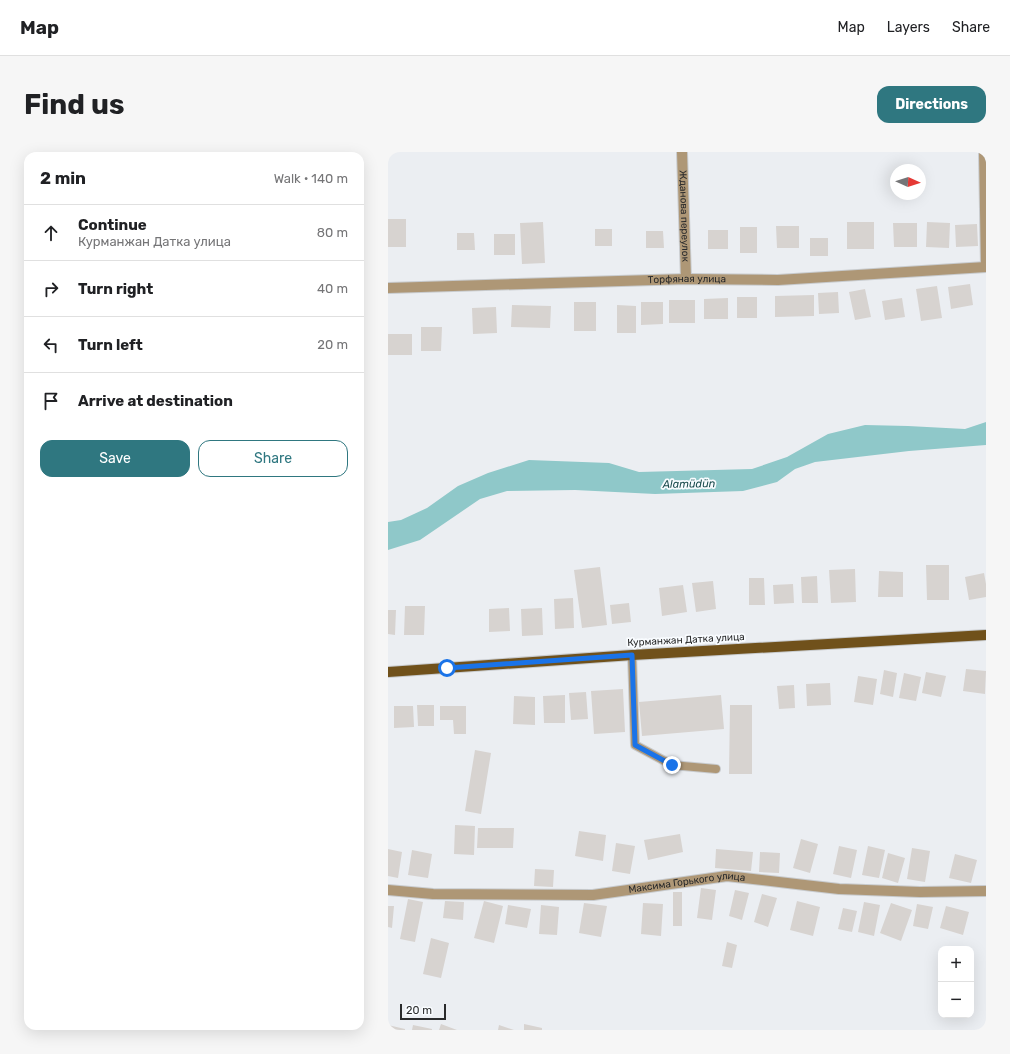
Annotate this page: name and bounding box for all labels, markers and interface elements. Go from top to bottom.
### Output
text: Map [20,16,59,39]
text: Map [838,19,865,36]
text: Layers [887,19,930,36]
text: Share [952,19,990,36]
button: Directions [877,86,986,123]
text: Find us [24,88,124,121]
north arrow [890,164,926,200]
text: 2 min [40,168,86,188]
street label: Жданова переулок [677,170,691,263]
text: Walk · 140 m [274,171,348,186]
text: Continue [78,216,147,234]
icon: ahead [40,222,62,244]
text: 80 m [317,225,348,240]
text: Курманжан Датка улица [78,234,231,249]
street label: Торфяная улица [647,273,726,286]
icon: right [40,278,62,300]
text: Turn right [78,280,153,298]
text: 40 m [317,281,348,296]
icon: left [40,334,62,356]
text: Turn left [78,336,143,354]
text: 20 m [317,337,348,352]
icon: arrive [40,390,62,412]
text: Arrive at destination [78,392,233,410]
button: Save [40,440,190,477]
button: Share [198,440,348,477]
water label: Alamüdün [662,477,716,491]
street label: Курманжан Датка улица [627,631,745,649]
route start [438,659,456,677]
route end [663,756,681,774]
street label: Максима Горького улица [628,870,746,896]
map controls [938,946,974,1018]
button: + [938,946,974,982]
button: − [938,982,974,1018]
scale bar [400,1002,446,1021]
text: 20 m [406,1004,432,1017]

